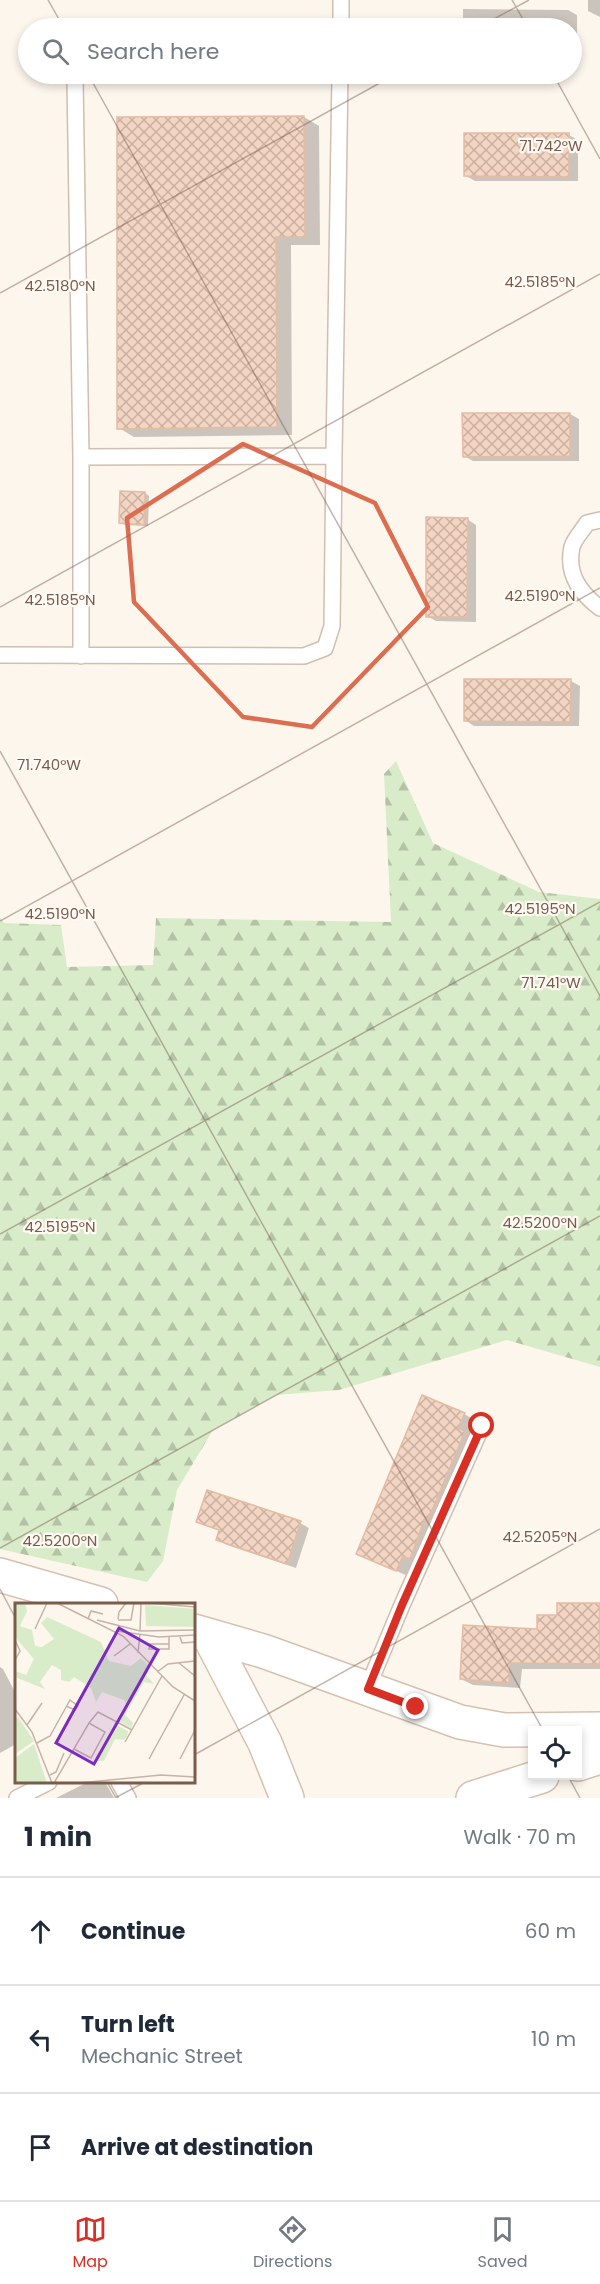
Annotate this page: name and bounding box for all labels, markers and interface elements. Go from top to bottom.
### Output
search box [18,18,582,84]
icon: search [39,35,72,68]
text: Search here [87,36,220,67]
text: 71.742°W [519,135,583,156]
text: 42.5185°N [504,271,576,292]
text: 42.5180°N [24,275,96,296]
text: 42.5190°N [505,585,576,606]
text: 42.5185°N [24,589,96,610]
text: 71.740°W [17,754,81,775]
text: 42.5195°N [505,898,576,919]
text: 42.5190°N [25,903,96,924]
text: 71.741°W [521,972,581,993]
text: 42.5200°N [503,1212,577,1233]
text: 42.5195°N [25,1216,96,1237]
route start [468,1412,494,1438]
text: 42.5205°N [503,1526,577,1547]
text: 42.5200°N [23,1530,97,1551]
inset map [15,1603,195,1783]
route end [402,1693,428,1719]
map controls [528,1726,582,1780]
button: locate [528,1726,582,1780]
text: 1 min [24,1819,92,1855]
text: Walk · 70 m [463,1823,576,1851]
icon: ahead [24,1915,57,1948]
text: Continue [81,1916,185,1947]
text: 60 m [525,1917,576,1945]
text: Turn left [81,2009,175,2040]
icon: left [24,2023,57,2056]
text: 10 m [531,2025,576,2053]
text: Mechanic Street [81,2042,243,2070]
icon: arrive [24,2131,57,2164]
text: Arrive at destination [81,2132,313,2163]
tab: Map [73,2213,108,2274]
tab: Directions [253,2213,332,2274]
tab: Saved [478,2213,527,2274]

